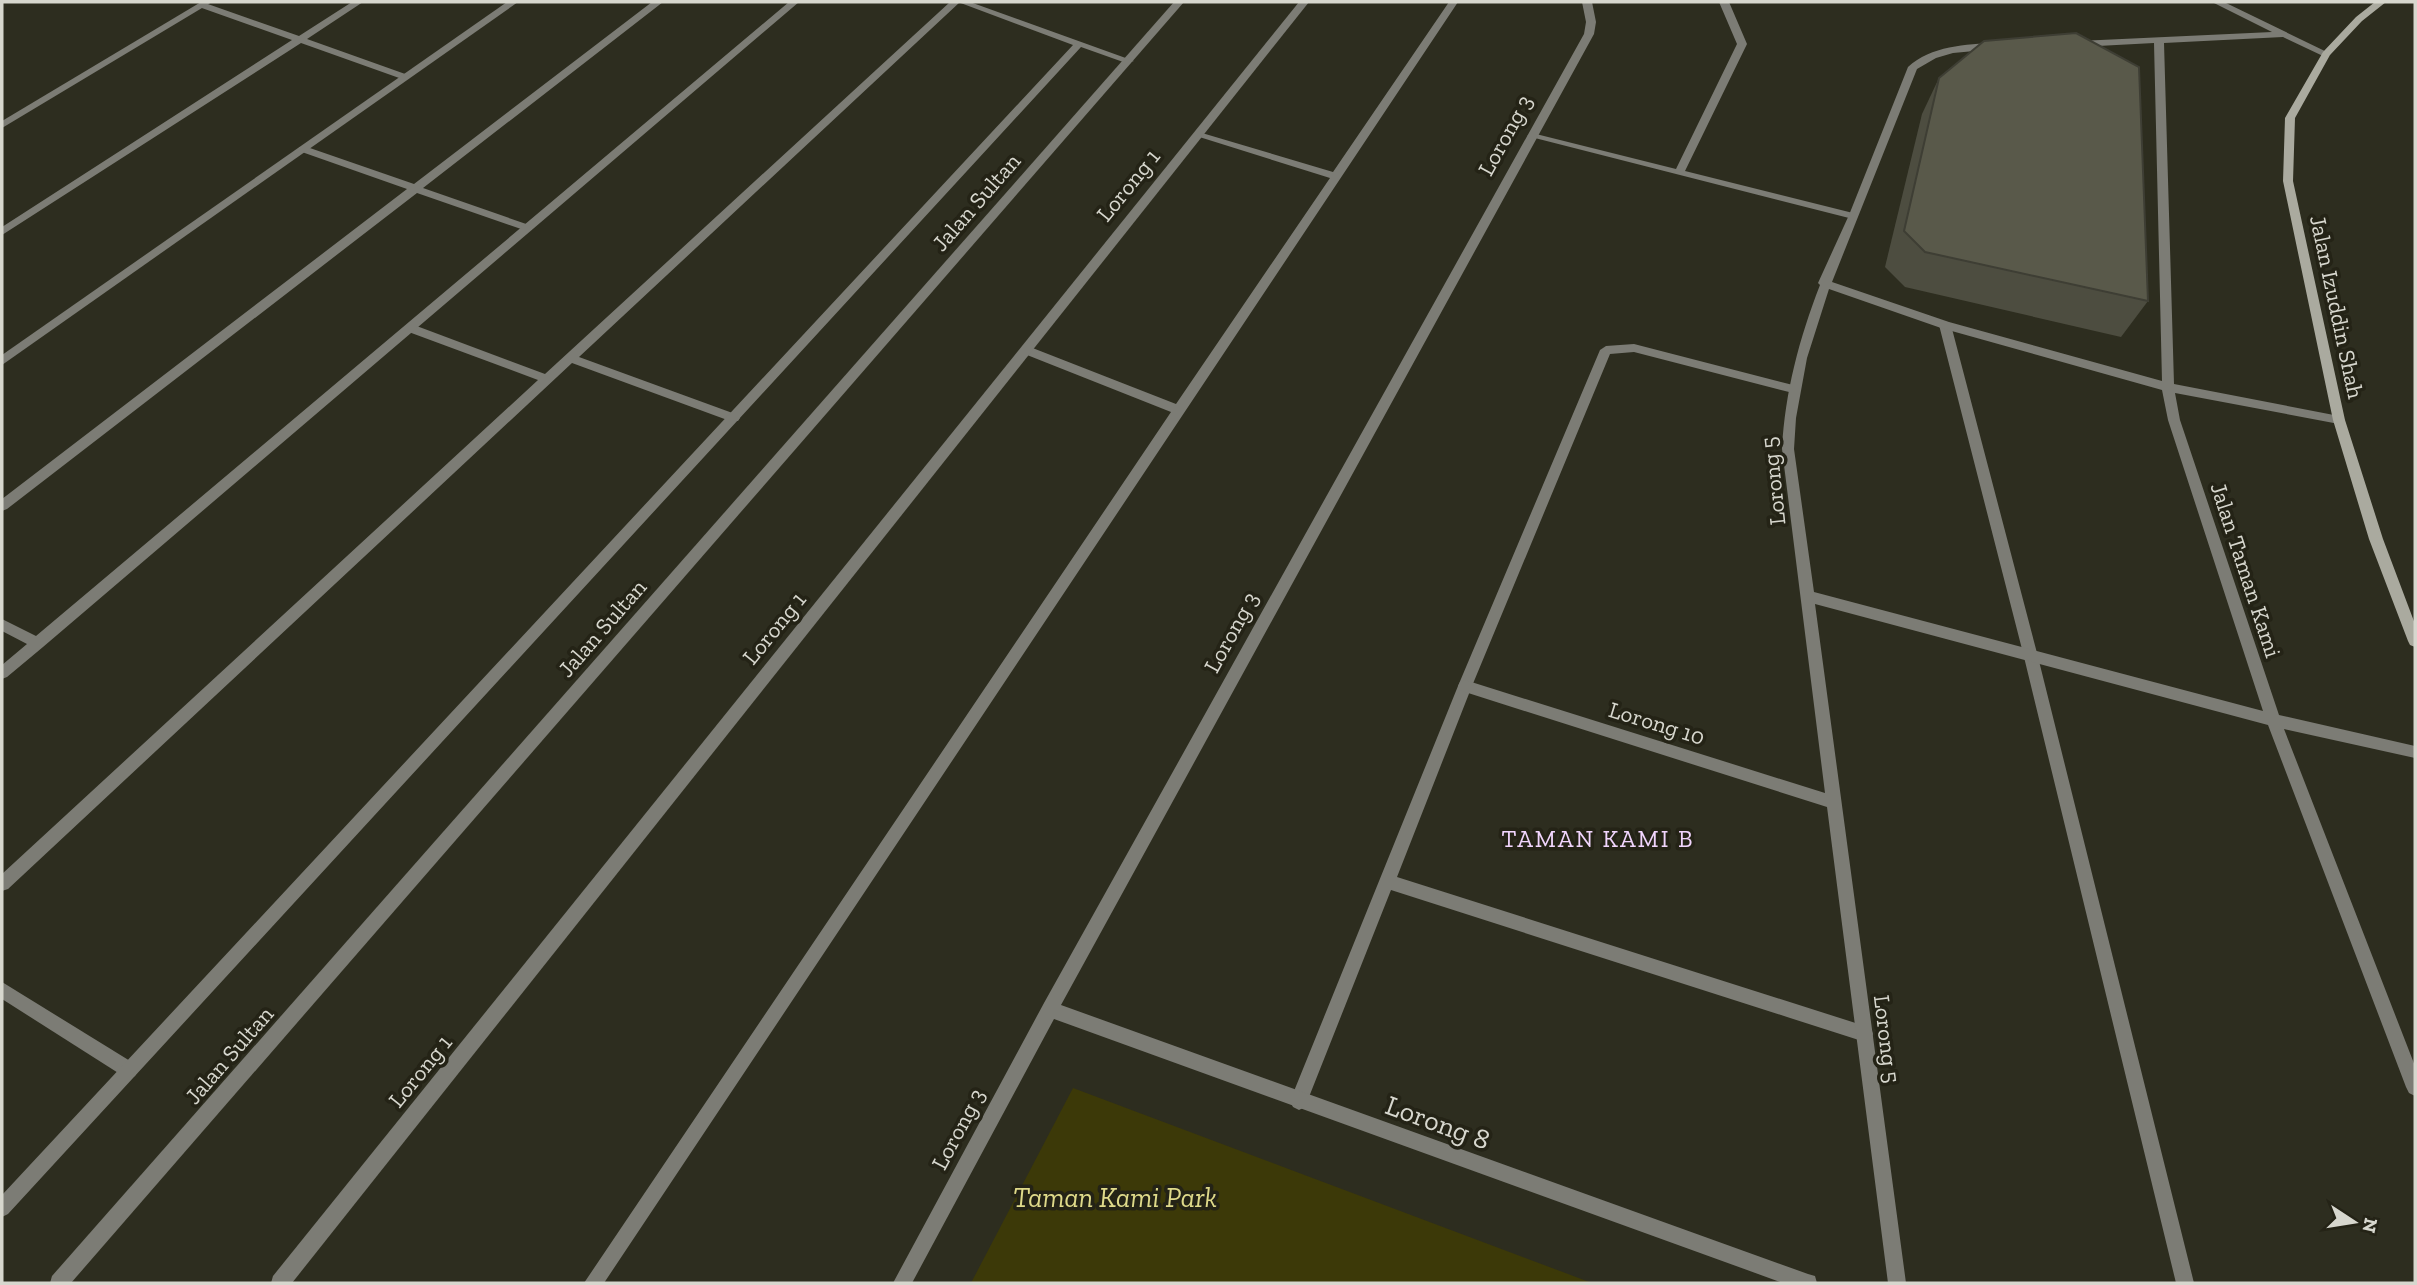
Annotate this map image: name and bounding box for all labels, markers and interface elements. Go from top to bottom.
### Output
street label: Lorong 3 [1471,90,1539,180]
street label: Lorong 1 [1090,143,1166,227]
street label: Jalan Sultan [926,147,1026,257]
street label: Jalan Izuddin Shah [2304,213,2370,401]
street label: Lorong 5 [1754,435,1792,527]
street label: Jalan Taman Kami [2204,479,2288,661]
street label: Jalan Sultan [552,573,652,683]
street label: Lorong 1 [736,586,812,670]
street label: Lorong 3 [1197,587,1265,677]
street label: Lorong 10 [1606,695,1708,751]
district label: TAMAN KAMI B [1502,824,1694,853]
street label: Lorong 5 [1868,993,1906,1085]
street label: Jalan Sultan [179,1000,279,1110]
street label: Lorong 1 [382,1029,458,1113]
street label: Lorong 3 [925,1084,991,1174]
street label: Lorong 8 [1381,1088,1494,1157]
park label: Taman Kami Park [1013,1181,1217,1214]
north arrow [2319,1187,2389,1257]
text: N [2357,1216,2383,1235]

